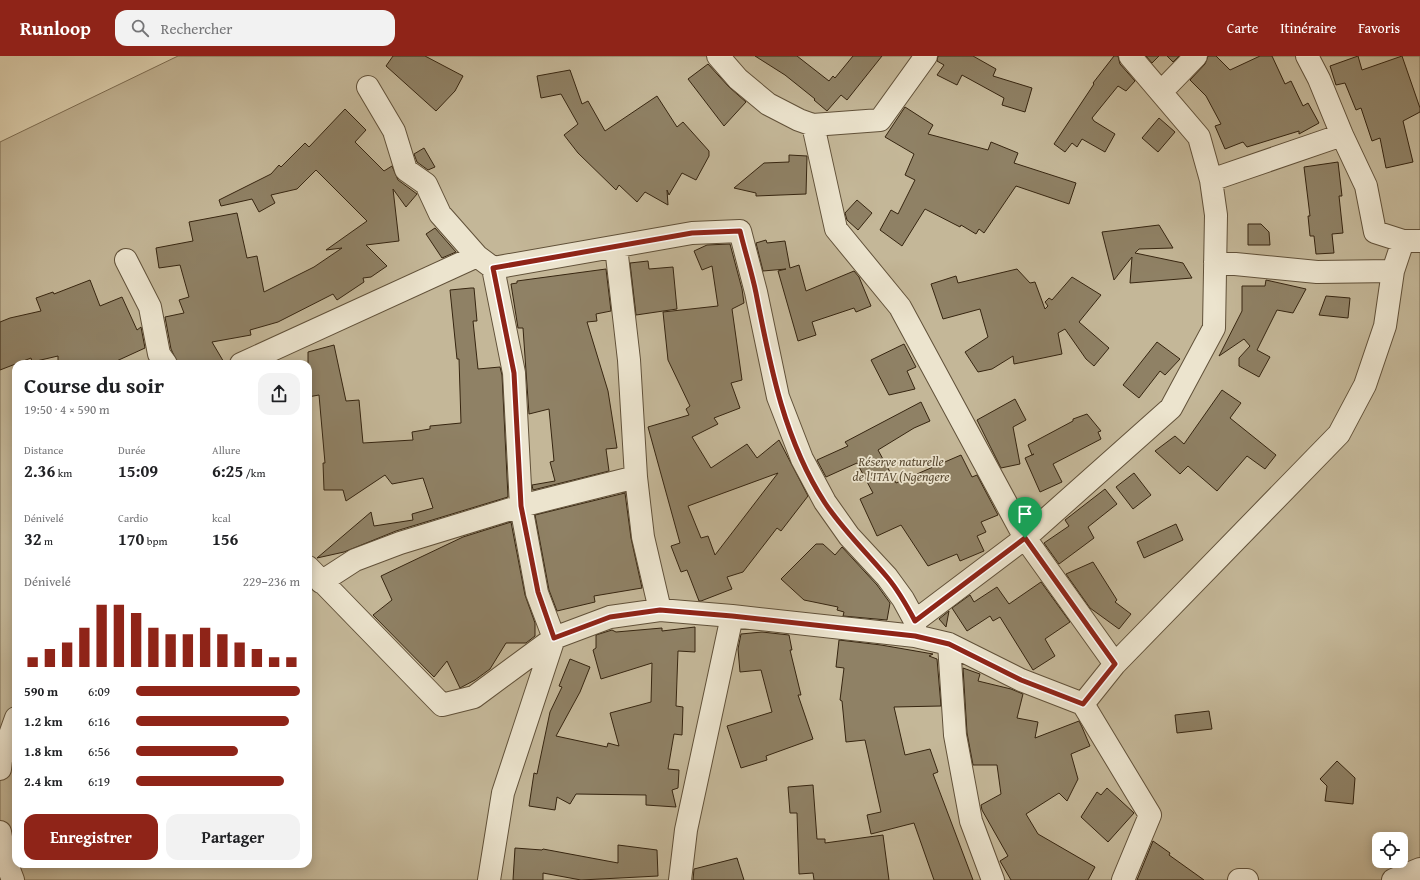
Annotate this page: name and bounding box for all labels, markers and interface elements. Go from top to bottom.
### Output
search box [115,10,395,46]
text: Runloop [20,14,91,42]
icon: search [129,17,151,39]
text: Rechercher [161,18,232,39]
text: Carte [1227,18,1258,38]
text: Itinéraire [1280,18,1336,38]
text: Favoris [1358,18,1400,38]
text: Course du soir [24,369,164,401]
button: share [258,373,300,415]
text: 19:50 · 4 × 590 m [24,400,110,419]
text: Distance [24,442,63,458]
text: Durée [118,442,146,458]
text: Allure [212,442,240,458]
park label: Réserve naturelle de l'ITAV (Ngengere [853,452,949,486]
text: 2.36 [24,458,55,483]
text: 15:09 [118,458,158,483]
text: 6:25 [212,458,243,483]
text: km [55,465,72,481]
text: /km [243,465,265,481]
pin [1008,497,1042,538]
icon: arrive [1014,503,1036,525]
text: Dénivelé [24,510,64,526]
text: Cardio [118,510,148,526]
text: kcal [212,510,231,526]
text: 32 [24,526,42,551]
text: 170 [118,526,144,551]
text: 156 [212,526,238,551]
text: m [42,533,53,549]
text: bpm [144,533,167,549]
text: Dénivelé [24,572,71,591]
text: 229–236 m [243,572,300,591]
text: 590 m [24,682,58,701]
text: 6:09 [88,682,110,701]
text: 1.2 km [24,712,63,731]
text: 6:16 [88,712,110,731]
text: 1.8 km [24,742,63,761]
text: 6:56 [88,742,110,761]
text: 2.4 km [24,772,63,791]
text: 6:19 [88,772,110,791]
button: Enregistrer [24,814,158,860]
button: Partager [166,814,300,860]
map controls [1372,832,1408,868]
button: locate [1372,832,1408,868]

